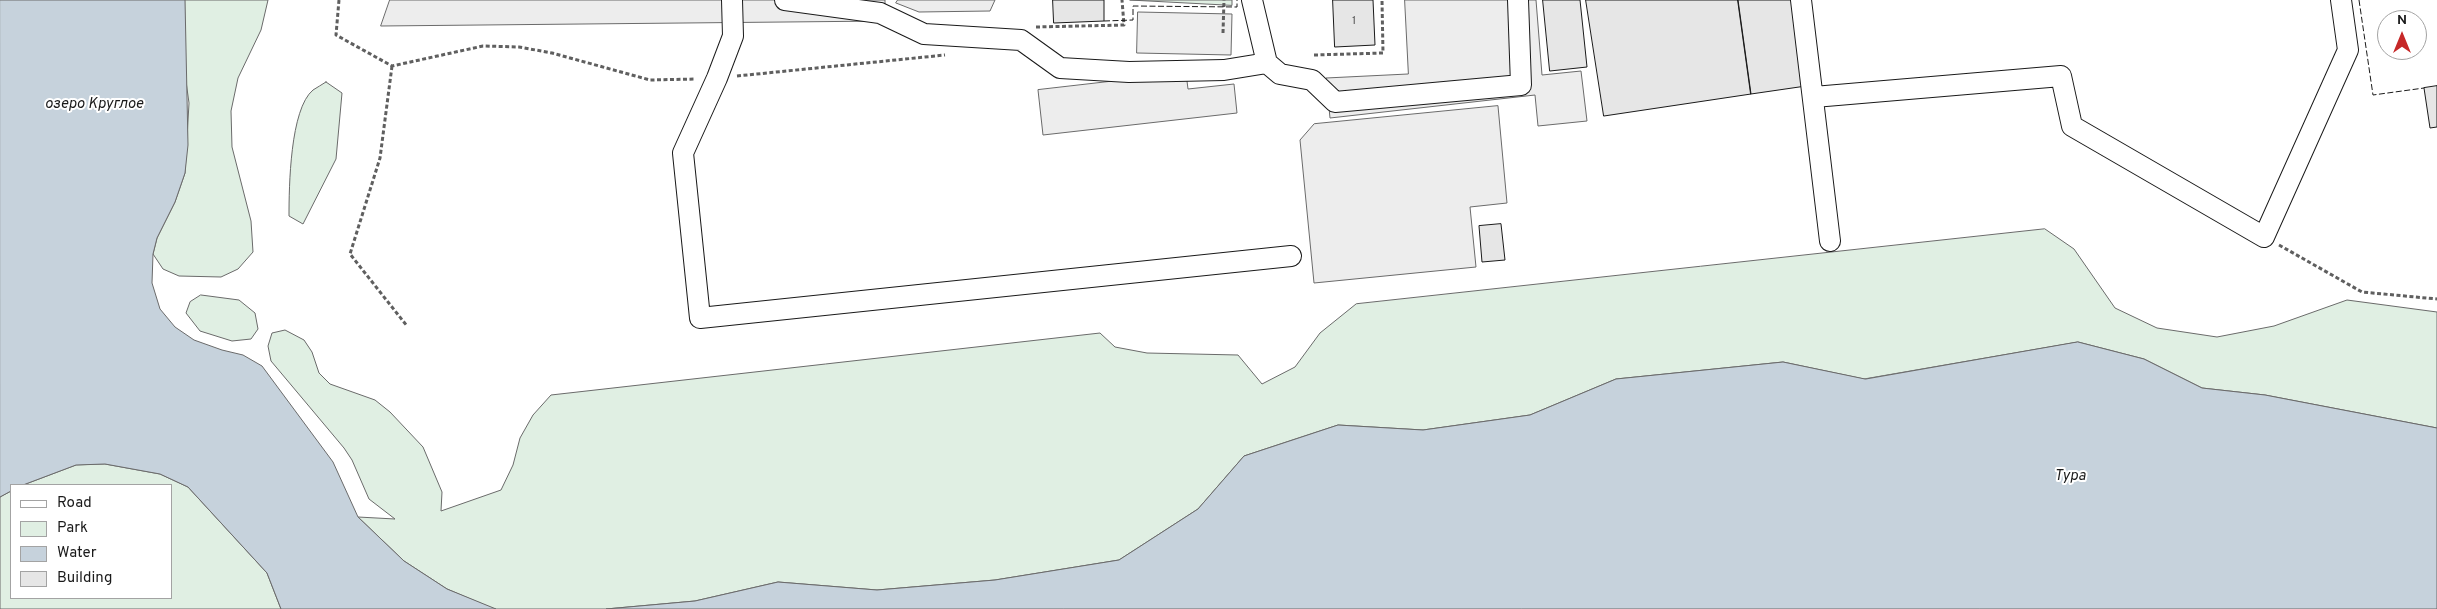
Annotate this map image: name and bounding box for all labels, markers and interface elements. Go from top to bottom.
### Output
north arrow [2377,10,2427,60]
text: N [2397,12,2407,29]
house number: 1 [1352,15,1356,29]
water label: озеро Круглое [45,96,143,114]
water label: Тура [2054,468,2086,486]
legend [10,484,172,599]
text: Road [57,494,92,513]
text: Park [57,519,88,538]
text: Water [57,544,96,563]
text: Building [57,569,112,588]

